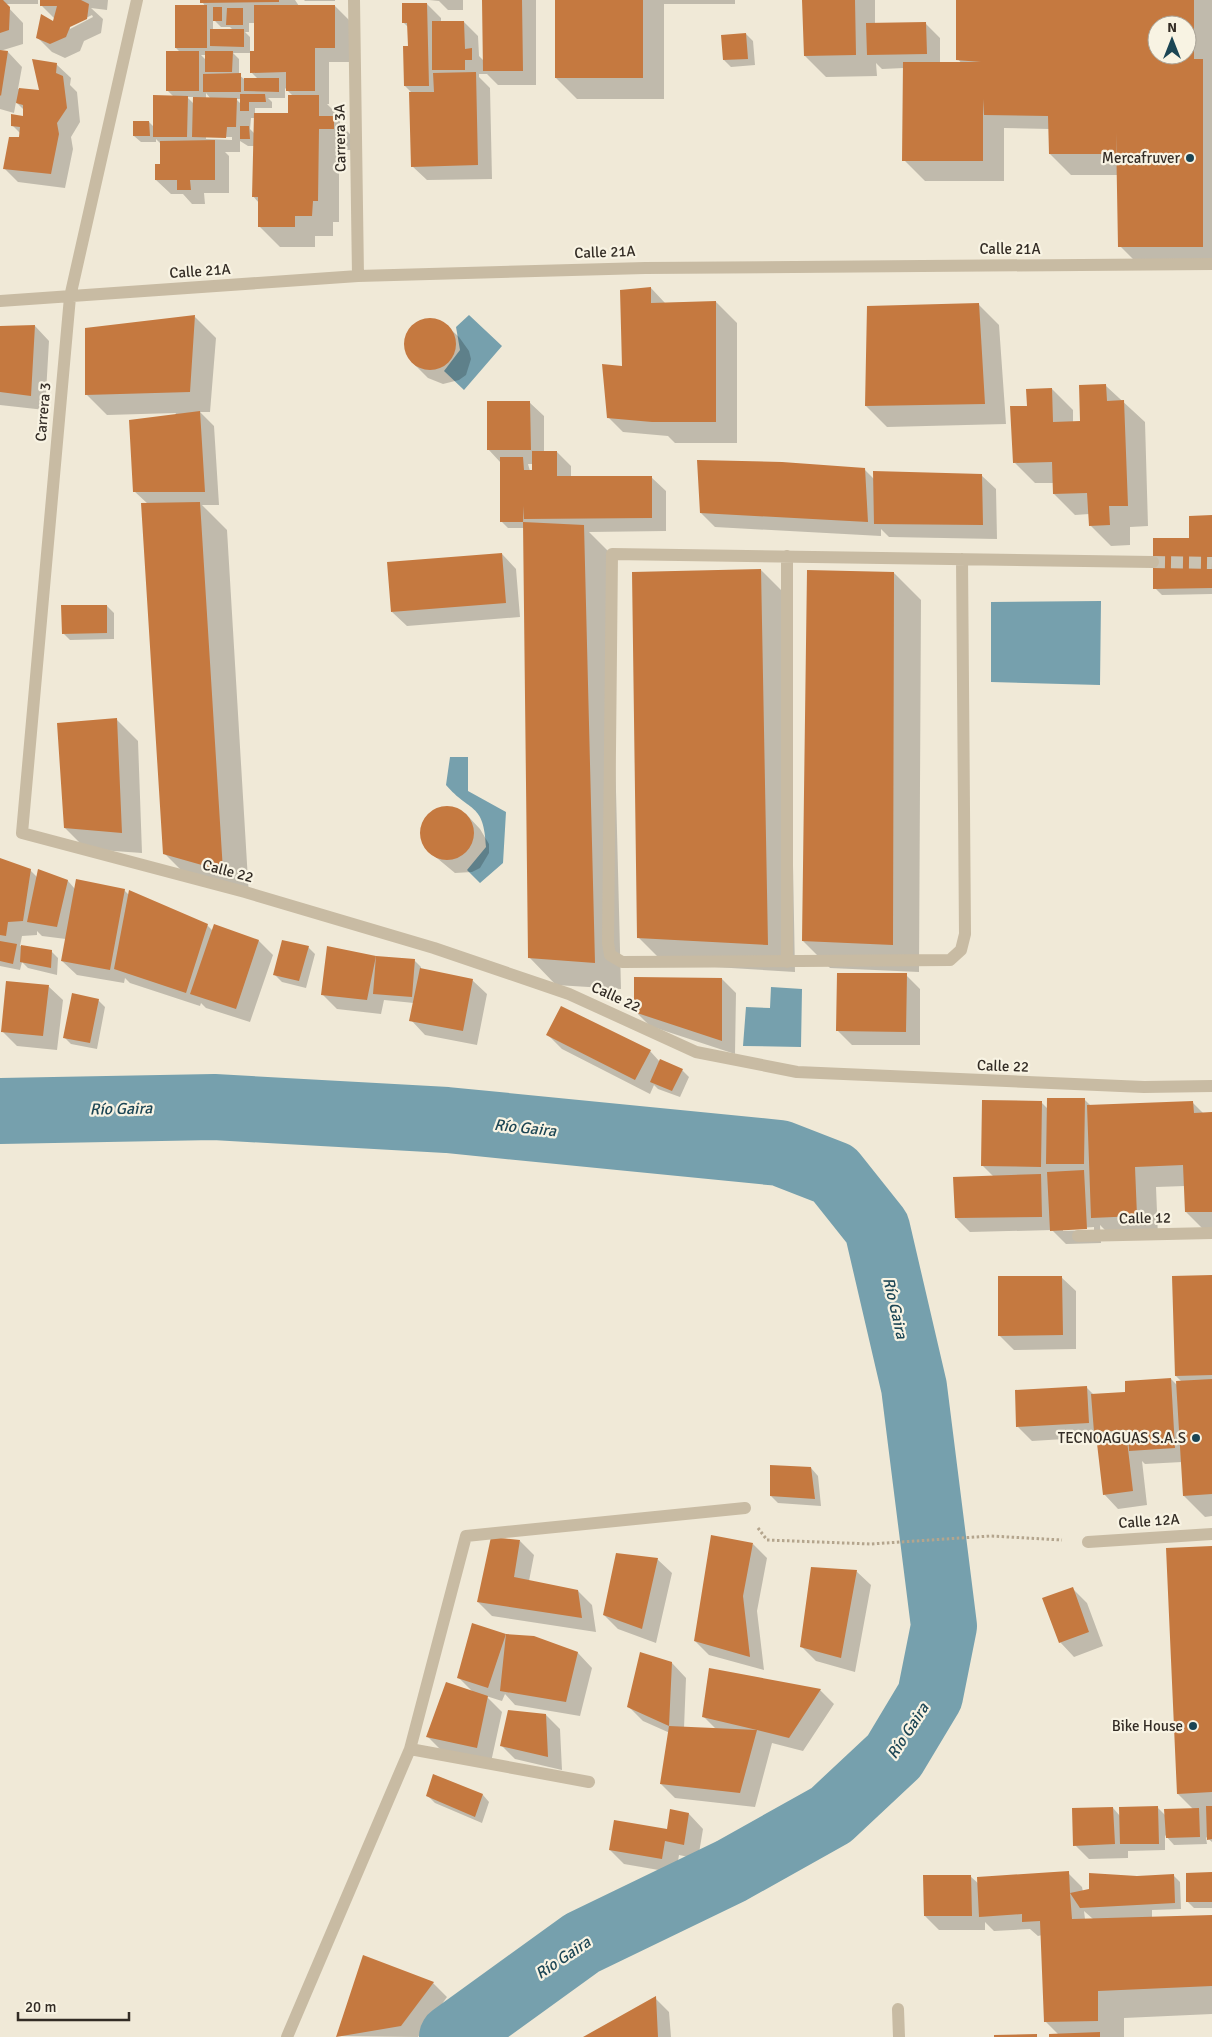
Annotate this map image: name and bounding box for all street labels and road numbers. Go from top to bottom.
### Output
street label: Carrera 3A [330,104,350,172]
street label: Calle 21A [979,240,1041,258]
street label: Calle 21A [574,242,636,262]
street label: Calle 21A [169,260,231,282]
street label: Carrera 3 [31,382,55,442]
street label: Calle 22 [201,856,255,886]
street label: Calle 22 [589,978,643,1016]
street label: Calle 22 [977,1056,1029,1076]
street label: Calle 12 [1119,1209,1171,1227]
street label: Calle 12A [1118,1510,1180,1532]

